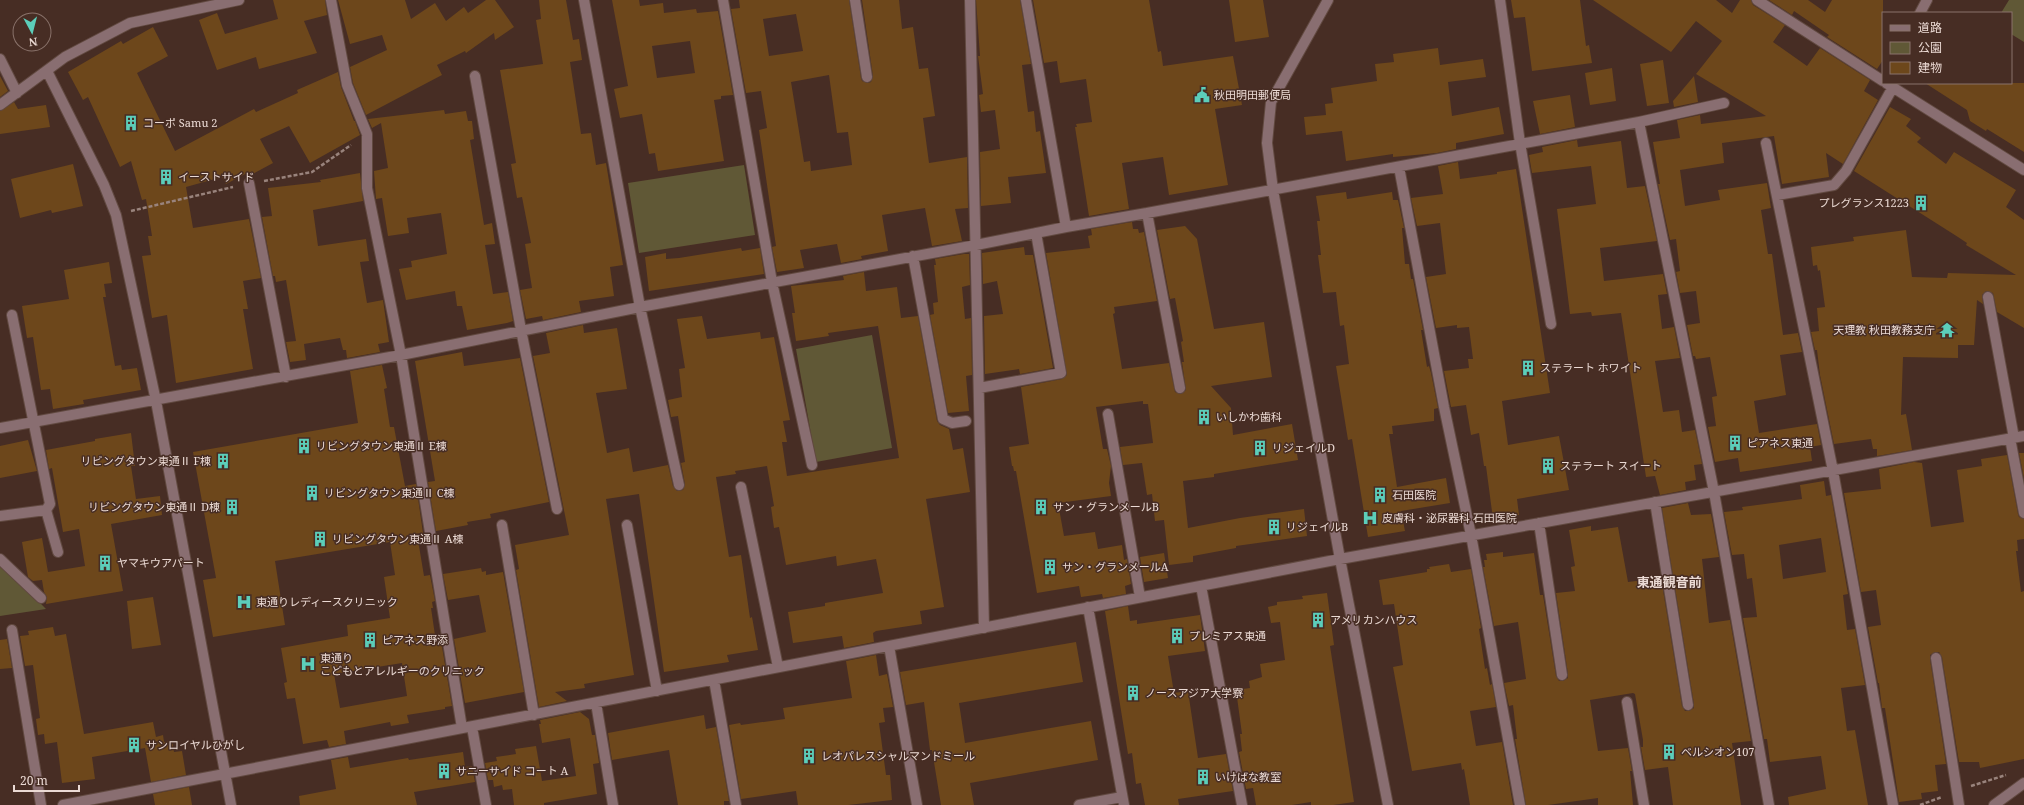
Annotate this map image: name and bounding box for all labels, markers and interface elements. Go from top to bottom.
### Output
north arrow [12,12,52,52]
legend [1882,12,2012,84]
text: 道路 [1918,19,1942,36]
text: N [28,34,38,50]
text: 公園 [1918,39,1942,56]
text: 建物 [1918,59,1942,76]
public building icon: 秋田明田郵便局 [1193,86,1211,104]
place label: 秋田明田郵便局 [1214,87,1291,102]
building icon: コーポ Samu 2 [122,114,140,132]
place label: コーポ Samu 2 [143,115,217,130]
building icon: イーストサイド [157,168,175,186]
place label: イーストサイド [178,169,254,184]
building icon: プレグランス1223 [1912,194,1930,212]
place label: プレグランス1223 [1819,195,1909,210]
temple icon: 天理教 秋田教務支庁 [1938,321,1956,339]
place label: 天理教 秋田教務支庁 [1833,322,1935,337]
building icon: ステラート ホワイト [1519,359,1537,377]
place label: ステラート ホワイト [1540,360,1642,375]
building icon: いしかわ歯科 [1195,408,1213,426]
place label: いしかわ歯科 [1216,409,1282,424]
building icon: ピアネス東通 [1726,434,1744,452]
place label: ピアネス東通 [1747,435,1813,450]
building icon: リビングタウン東通Ⅱ E棟 [295,437,313,455]
place label: リビングタウン東通Ⅱ E棟 [316,438,447,453]
building icon: リジェイルD [1251,439,1269,457]
place label: リジェイルD [1272,440,1335,455]
building icon: リビングタウン東通Ⅱ F棟 [214,452,232,470]
place label: リビングタウン東通Ⅱ F棟 [81,453,211,468]
building icon: ステラート スイート [1539,457,1557,475]
place label: ステラート スイート [1560,458,1662,473]
building icon: リビングタウン東通Ⅱ C棟 [303,484,321,502]
place label: リビングタウン東通Ⅱ C棟 [324,485,455,500]
building icon: 石田医院 [1371,486,1389,504]
place label: 石田医院 [1392,487,1436,502]
building icon: リビングタウン東通Ⅱ D棟 [223,498,241,516]
building icon: サン・グランメールB [1032,498,1050,516]
place label: リビングタウン東通Ⅱ D棟 [88,499,220,514]
place label: サン・グランメールB [1053,499,1159,514]
hospital icon: 皮膚科・泌尿器科 石田医院 [1361,509,1379,527]
place label: 皮膚科・泌尿器科 石田医院 [1382,510,1517,525]
building icon: リジェイルB [1265,518,1283,536]
place label: リジェイルB [1286,519,1348,534]
building icon: リビングタウン東通Ⅱ A棟 [311,530,329,548]
place label: リビングタウン東通Ⅱ A棟 [332,531,464,546]
building icon: ヤマキウアパート [96,554,114,572]
place label: ヤマキウアパート [117,555,205,570]
building icon: サン・グランメールA [1041,558,1059,576]
place label: サン・グランメールA [1062,559,1169,574]
district label: 東通観音前 [1636,573,1702,591]
hospital icon: 東通りレディースクリニック [235,593,253,611]
place label: 東通りレディースクリニック [256,594,398,609]
building icon: アメリカンハウス [1309,611,1327,629]
place label: アメリカンハウス [1330,612,1417,627]
building icon: プレミアス東通 [1168,627,1186,645]
place label: プレミアス東通 [1189,628,1266,643]
building icon: ピアネス野添 [361,631,379,649]
place label: ピアネス野添 [382,632,448,647]
place label: 東通り こどもとアレルギーのクリニック [320,650,485,678]
hospital icon: 東通り こどもとアレルギーのクリニック [299,655,317,673]
building icon: ノースアジア大学寮 [1124,684,1142,702]
place label: ノースアジア大学寮 [1145,685,1243,700]
building icon: サンロイヤルひがし [125,736,143,754]
place label: サンロイヤルひがし [146,737,245,752]
building icon: ベルシオン107 [1660,743,1678,761]
place label: ベルシオン107 [1681,744,1754,759]
building icon: レオパレスシャルマンドミール [800,747,818,765]
place label: レオパレスシャルマンドミール [821,748,975,763]
building icon: サニーサイド コート A [435,762,453,780]
place label: サニーサイド コート A [456,763,568,778]
scale bar [14,767,79,793]
building icon: いけばな教室 [1194,768,1212,786]
place label: いけばな教室 [1215,769,1281,784]
text: 20 m [20,772,48,789]

